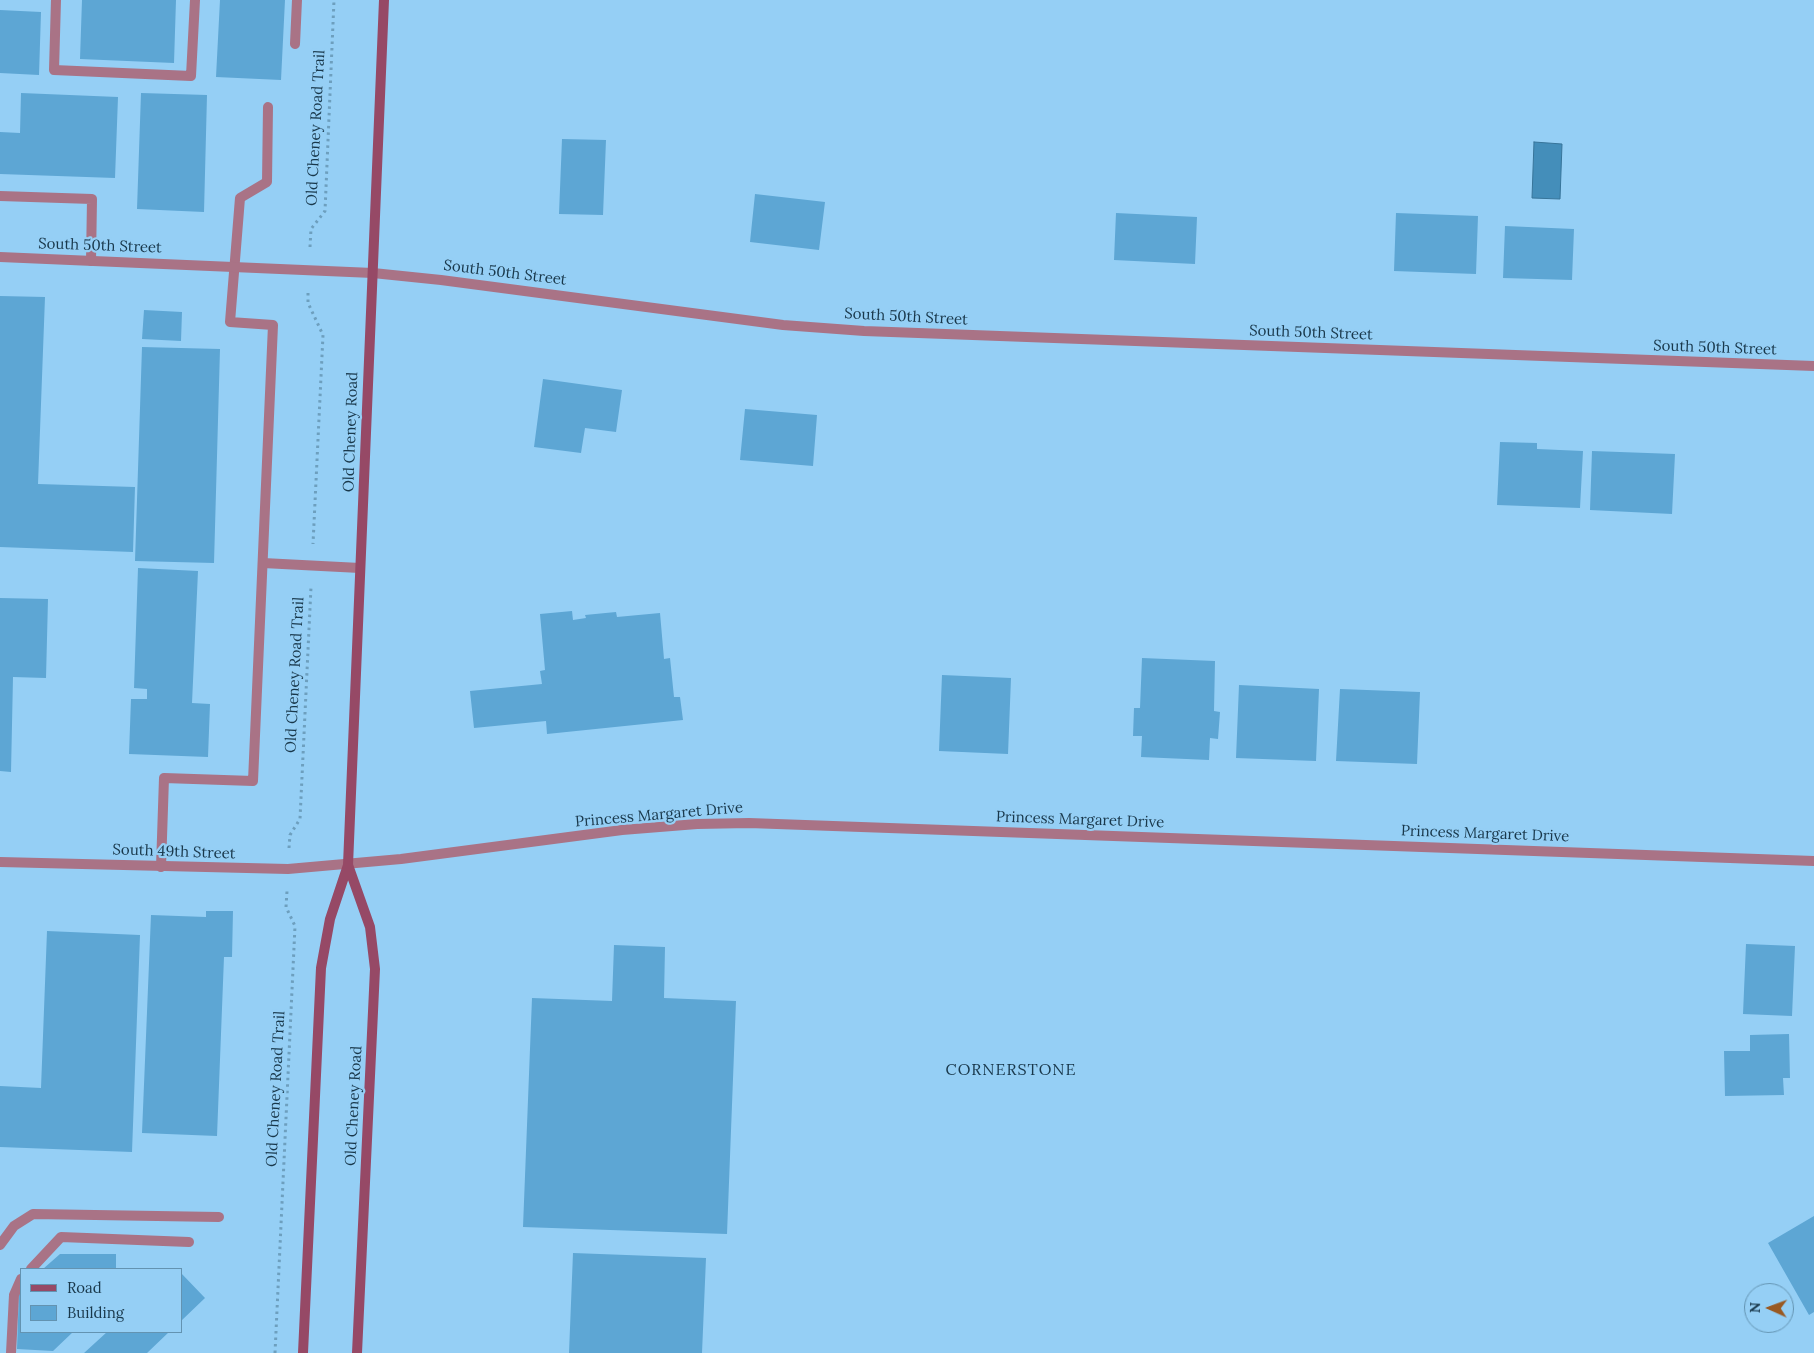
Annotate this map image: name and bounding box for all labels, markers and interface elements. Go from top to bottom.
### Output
street label: Old Cheney Road Trail [303,50,329,206]
street label: South 50th Street [38,235,162,257]
street label: South 50th Street [443,257,567,289]
street label: South 50th Street [844,305,968,329]
street label: South 50th Street [1249,322,1373,344]
street label: South 50th Street [1653,337,1777,359]
street label: Old Cheney Road [340,372,362,492]
street label: Old Cheney Road Trail [282,597,308,753]
street label: Princess Margaret Drive [574,799,744,831]
street label: Princess Margaret Drive [996,808,1164,832]
street label: Princess Margaret Drive [1401,822,1569,846]
street label: South 49th Street [112,841,236,863]
street label: Old Cheney Road Trail [263,1011,289,1167]
street label: Old Cheney Road [342,1045,366,1167]
district label: CORNERSTONE [944,1060,1078,1080]
legend [20,1268,182,1333]
text: Road [67,1278,102,1297]
north arrow [1744,1283,1794,1333]
text: N [1746,1302,1764,1313]
text: Building [67,1303,124,1322]

